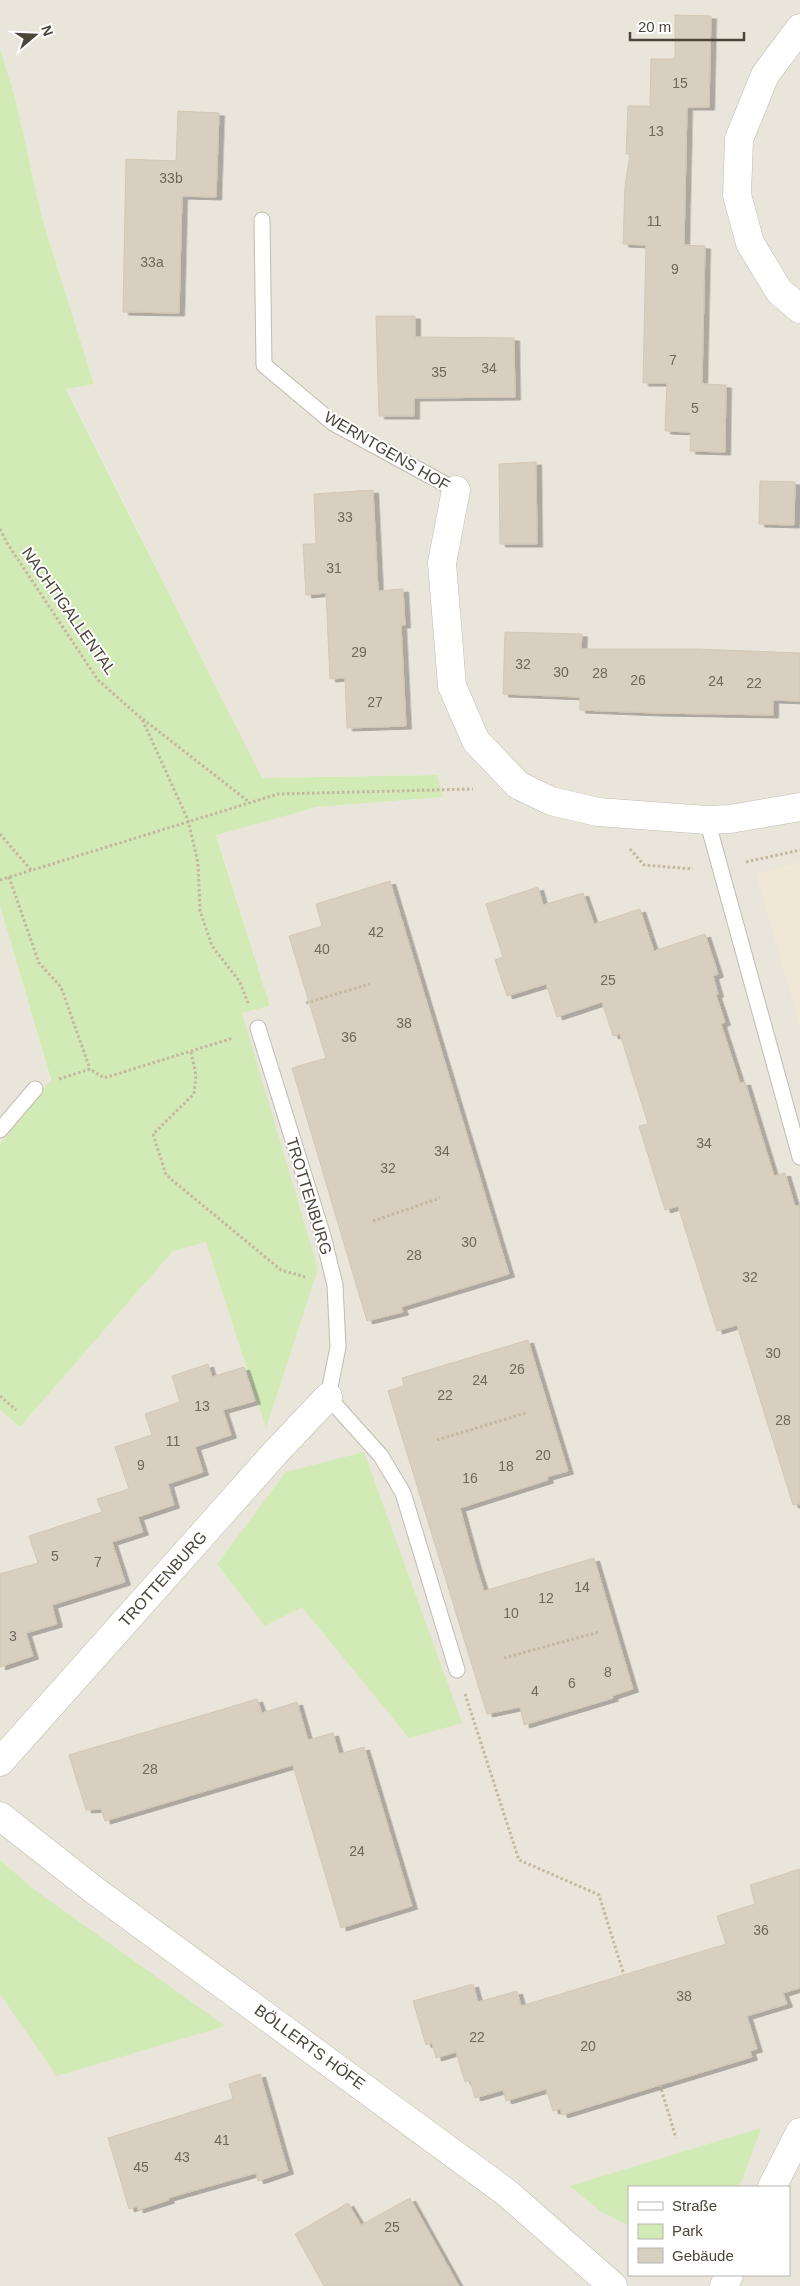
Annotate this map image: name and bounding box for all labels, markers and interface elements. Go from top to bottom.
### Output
north arrow [10,10,60,60]
scale bar [630,10,744,42]
text: 20 m [638,18,671,35]
text: N [38,23,57,38]
house number: 15 [672,75,688,91]
house number: 13 [648,123,664,139]
house number: 33b [159,170,183,186]
house number: 11 [647,213,661,229]
house number: 33a [140,254,164,270]
house number: 9 [671,261,679,277]
house number: 7 [669,352,677,368]
house number: 34 [481,360,497,376]
house number: 35 [431,364,447,380]
house number: 5 [691,400,699,416]
street label: WERNTGENS HOF [321,408,453,494]
house number: 33 [337,509,353,525]
street label: NACHTIGALLENTAL [19,544,119,678]
house number: 31 [326,560,342,576]
house number: 29 [351,644,367,660]
house number: 32 [515,656,531,672]
house number: 30 [553,664,569,680]
house number: 28 [592,665,608,681]
house number: 26 [630,672,646,688]
house number: 24 [708,673,724,689]
house number: 22 [746,675,762,691]
house number: 27 [367,694,383,710]
house number: 42 [368,924,384,940]
house number: 40 [314,941,330,957]
house number: 25 [600,972,616,988]
house number: 38 [396,1015,412,1031]
house number: 36 [341,1029,357,1045]
street label: TROTTENBURG [283,1135,335,1257]
house number: 34 [696,1135,712,1151]
house number: 34 [434,1143,450,1159]
house number: 32 [380,1160,396,1176]
house number: 30 [461,1234,477,1250]
house number: 28 [406,1247,422,1263]
house number: 32 [742,1269,758,1285]
house number: 30 [765,1345,781,1361]
house number: 26 [509,1361,525,1377]
house number: 24 [472,1372,488,1388]
house number: 22 [437,1387,453,1403]
house number: 13 [194,1398,210,1414]
house number: 28 [775,1412,791,1428]
house number: 11 [166,1433,180,1449]
house number: 20 [535,1447,551,1463]
house number: 9 [137,1457,145,1473]
house number: 18 [498,1458,514,1474]
house number: 16 [462,1470,478,1486]
street label: TROTTENBURG [116,1528,210,1630]
house number: 5 [51,1548,59,1564]
house number: 7 [94,1554,102,1570]
house number: 14 [574,1579,590,1595]
house number: 12 [538,1590,554,1606]
house number: 10 [503,1605,519,1621]
house number: 3 [9,1628,17,1644]
house number: 8 [604,1664,612,1680]
house number: 6 [568,1675,576,1691]
house number: 4 [531,1683,539,1699]
house number: 28 [142,1761,158,1777]
house number: 24 [349,1843,365,1859]
house number: 36 [753,1922,769,1938]
house number: 38 [676,1988,692,2004]
street label: BÖLLERTS HÖFE [252,2001,368,2093]
house number: 22 [469,2029,485,2045]
house number: 20 [580,2038,596,2054]
house number: 41 [214,2132,230,2148]
house number: 43 [174,2149,190,2165]
house number: 45 [133,2159,149,2175]
legend [628,2186,790,2276]
text: Straße [672,2197,717,2214]
house number: 25 [384,2219,400,2235]
text: Park [672,2222,703,2239]
text: Gebäude [672,2247,734,2264]

